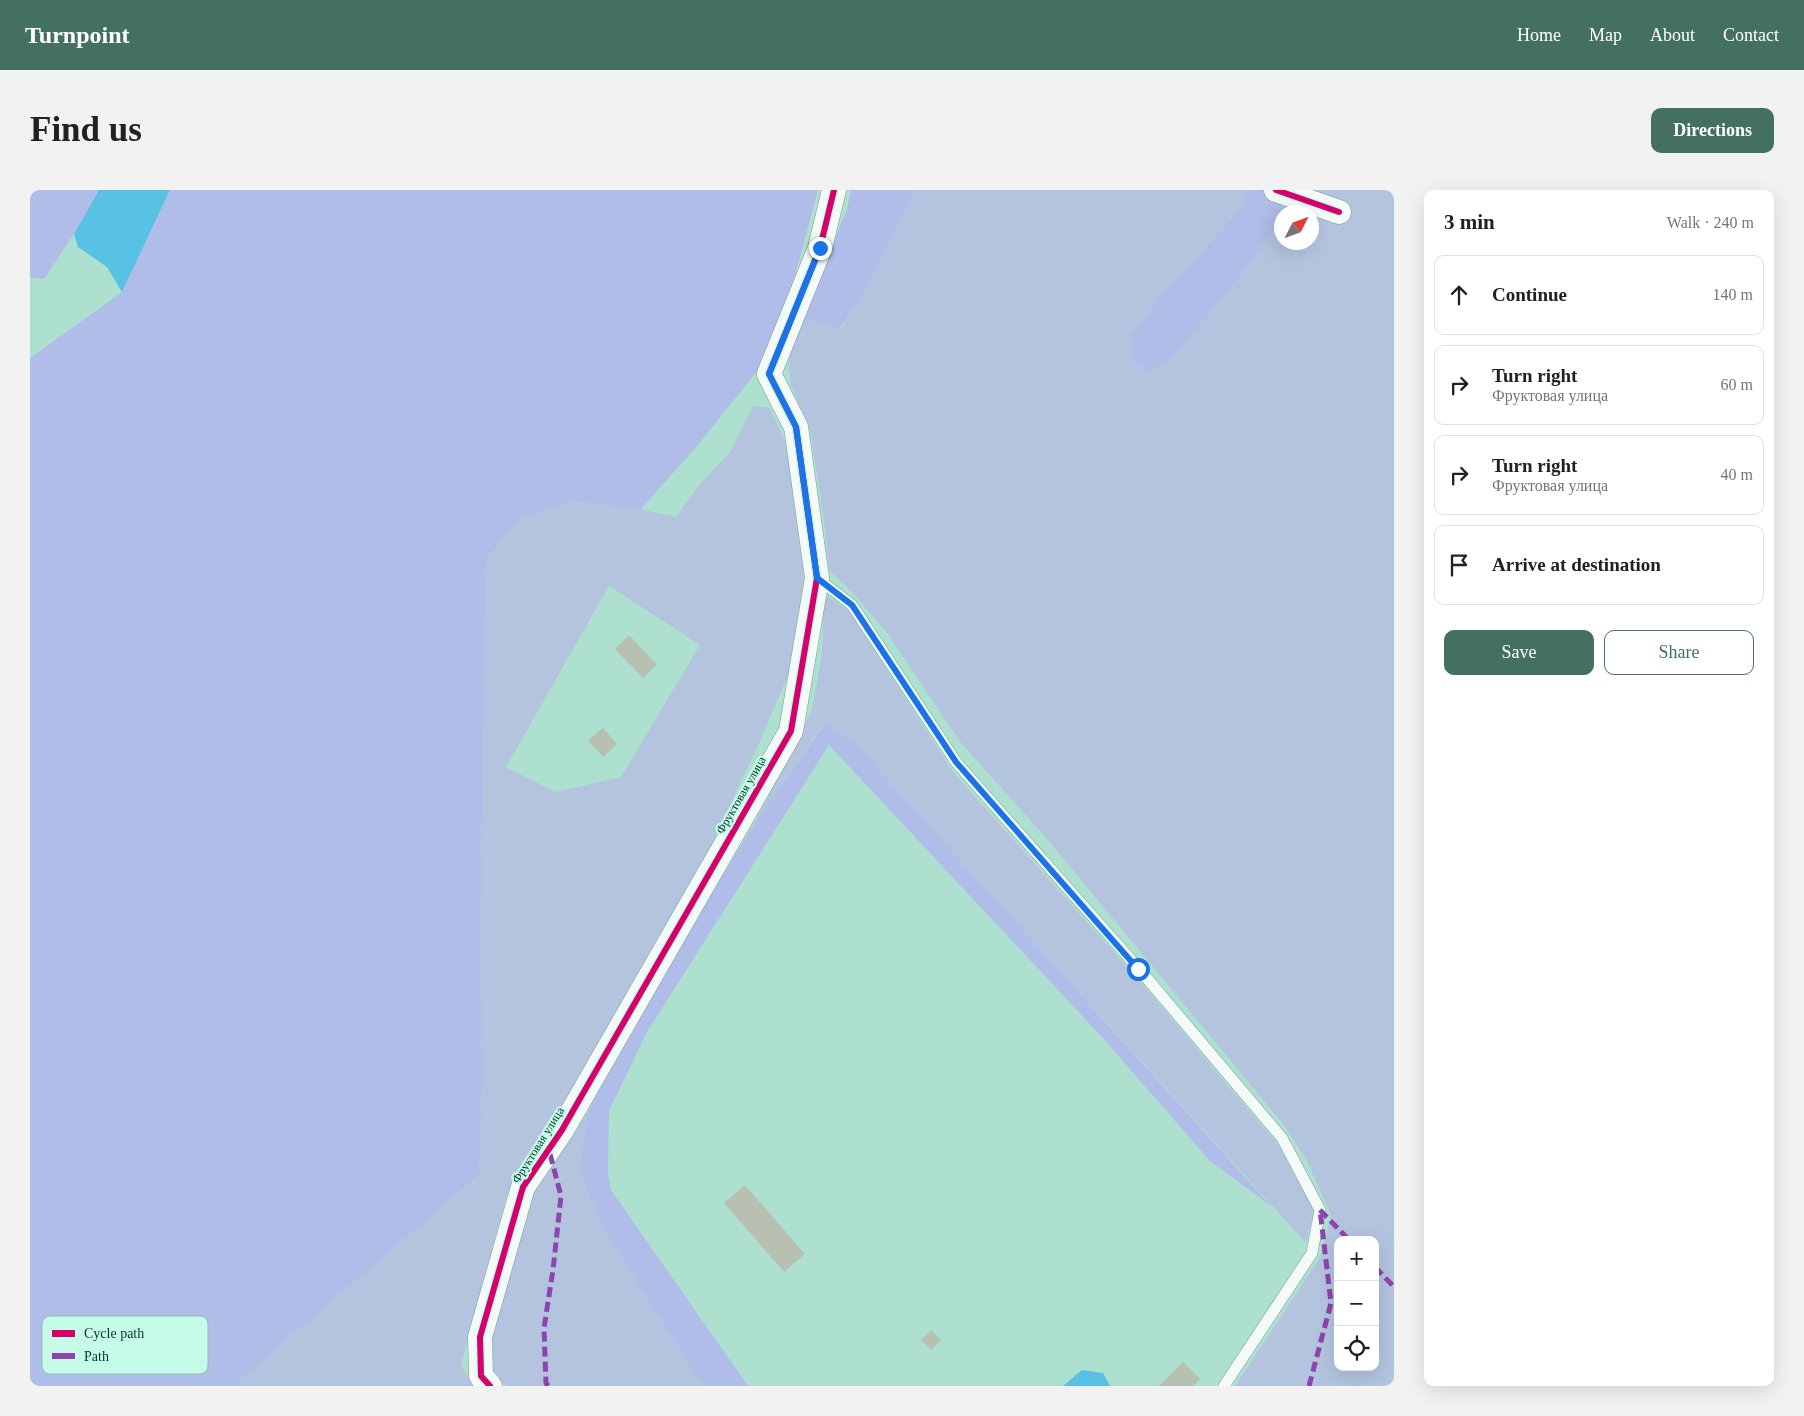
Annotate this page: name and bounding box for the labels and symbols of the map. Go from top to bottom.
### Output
north arrow [1274,205,1319,250]
route end [809,237,832,260]
street label: Фруктовая улица [713,753,769,836]
route start [1127,958,1150,981]
street label: Фруктовая улица [509,1104,567,1186]
legend [42,1316,208,1374]
text: Cycle path [84,1326,144,1341]
text: Path [84,1349,109,1364]

